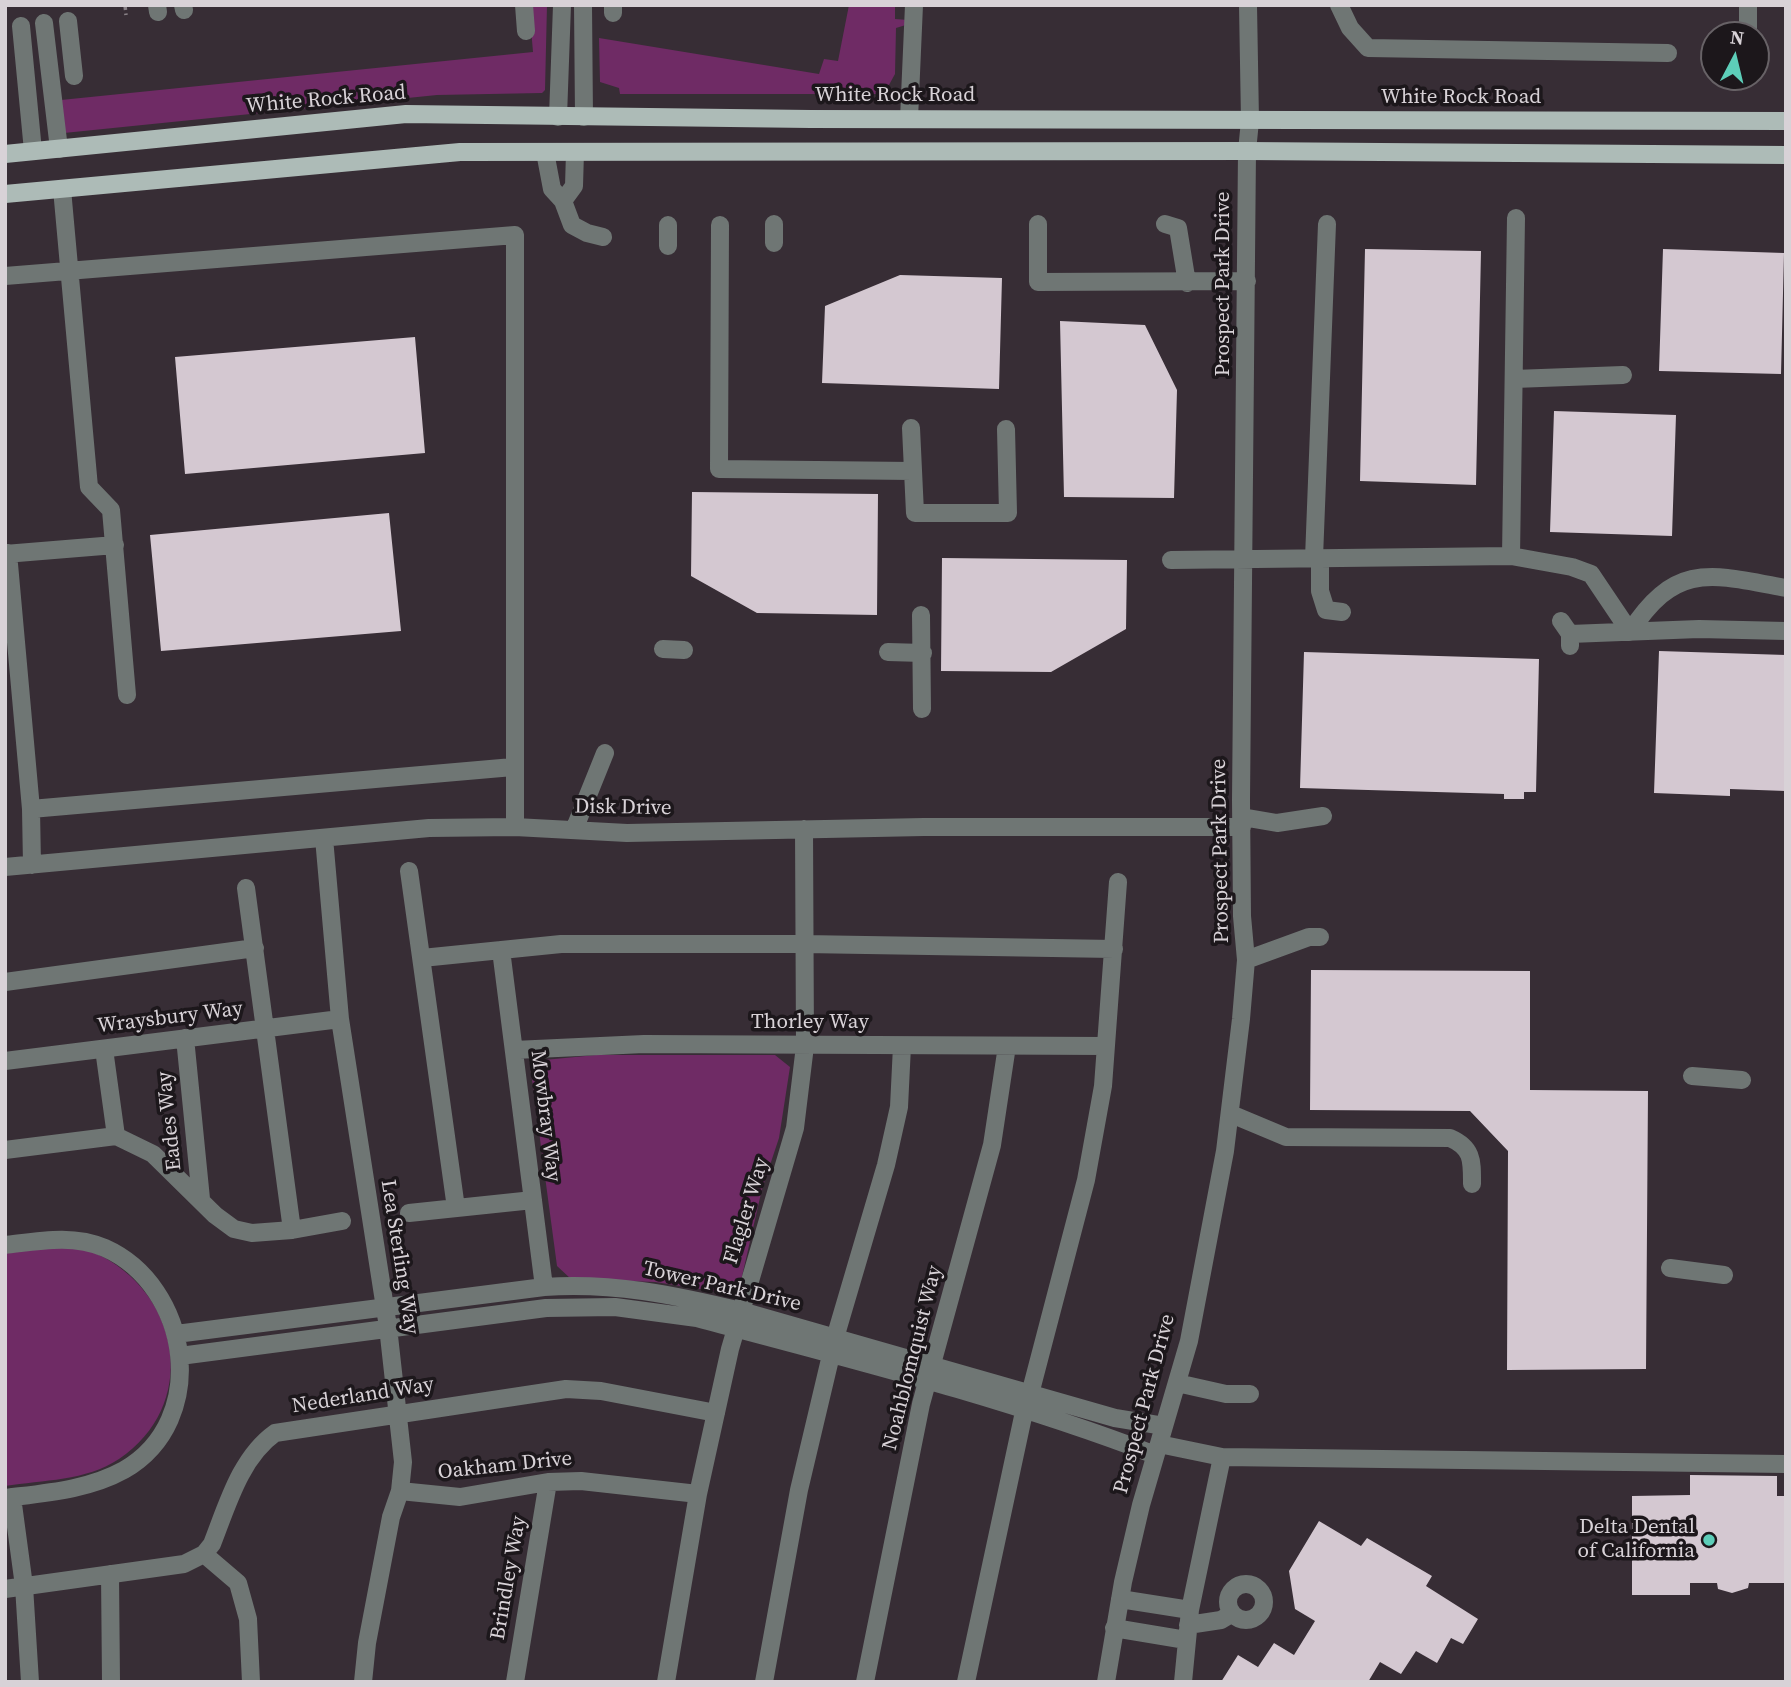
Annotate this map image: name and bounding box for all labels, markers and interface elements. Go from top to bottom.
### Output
north arrow [1700,21,1770,91]
text: N [1729,23,1746,51]
street label: White Rock Road [245,80,407,120]
street label: White Rock Road [815,83,975,109]
street label: White Rock Road [1381,85,1541,111]
street label: Prospect Park Drive [1211,192,1237,376]
street label: Prospect Park Drive [1207,758,1235,944]
street label: Disk Drive [574,795,672,821]
street label: Wraysbury Way [96,997,244,1039]
street label: Thorley Way [751,1010,869,1036]
street label: Mowbray Way [524,1049,566,1183]
street label: Eades Way [152,1070,188,1172]
street label: Flagler Way [719,1155,775,1267]
street label: Lea Sterling Way [374,1178,424,1336]
street label: Tower Park Drive [641,1257,803,1317]
street label: Noahblomquist Way [878,1263,948,1453]
street label: Prospect Park Drive [1109,1311,1181,1497]
street label: Nederland Way [290,1372,436,1420]
street label: Oakham Drive [437,1446,573,1486]
street label: Brindley Way [486,1514,532,1642]
place label: Delta Dental of California [1577,1515,1695,1565]
marker: Delta Dental of California [1701,1532,1717,1548]

